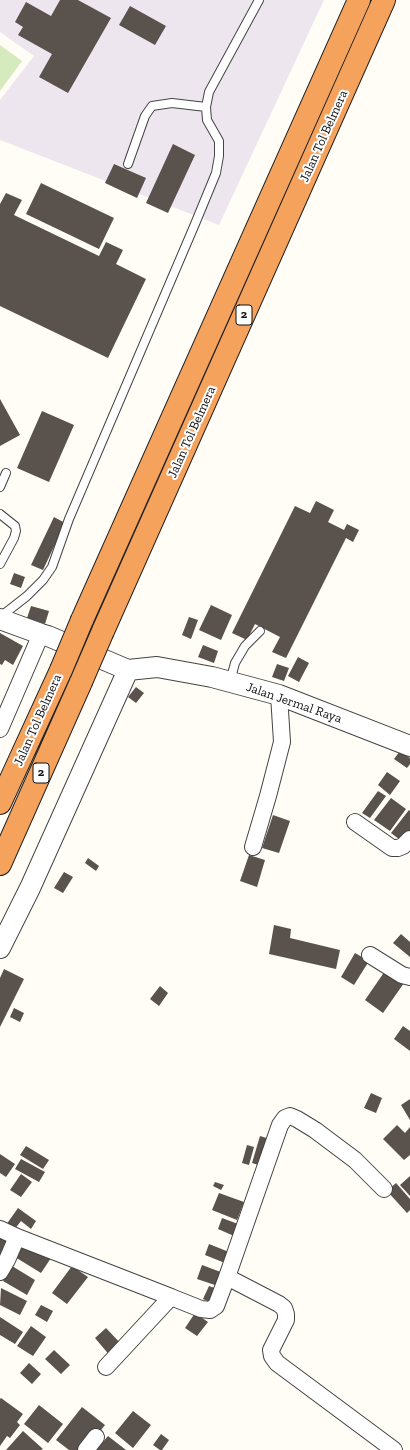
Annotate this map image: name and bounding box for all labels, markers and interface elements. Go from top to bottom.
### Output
street label: Jalan Tol Belmera [297,88,351,184]
road number: 2 [236,305,252,325]
street label: Jalan Tol Belmera [165,384,219,480]
street label: Jalan Tol Belmera [11,672,65,768]
street label: Jalan Jermal Raya [244,679,344,727]
road number: 2 [33,763,49,783]

